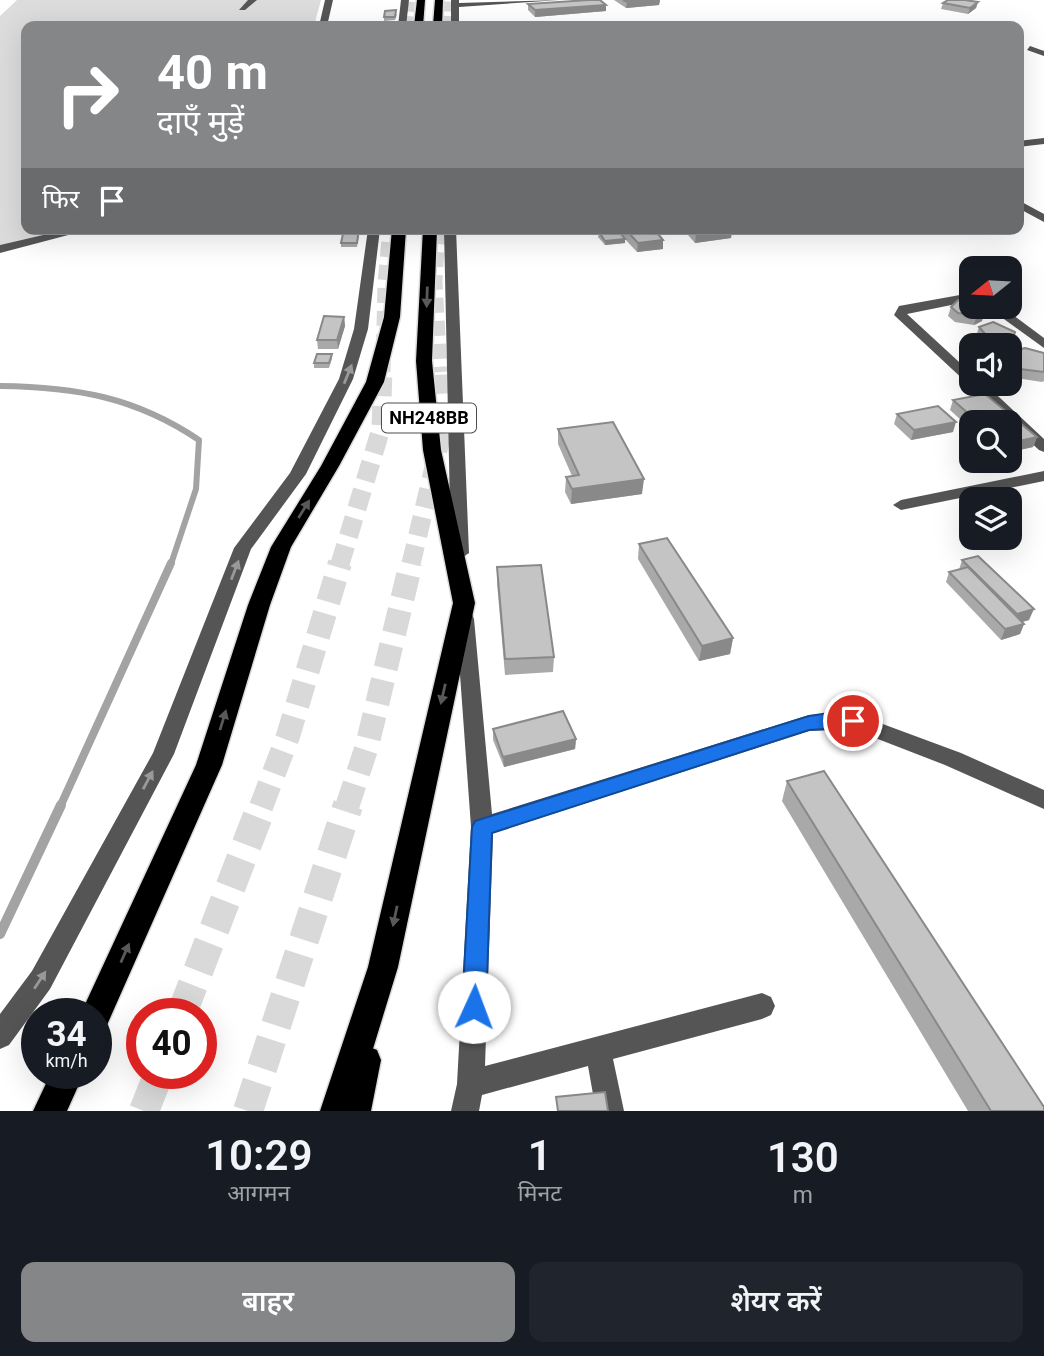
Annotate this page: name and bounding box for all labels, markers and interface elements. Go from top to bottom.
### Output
text: 40 m [157,44,268,101]
icon: right [42,49,133,140]
text: दाएँ मुड़ें [157,103,244,141]
icon: arrive [93,182,131,220]
text: फिर [42,184,79,214]
north arrow [959,256,1022,318]
map controls [959,256,1022,550]
one-way arrow [421,287,432,309]
button: sound [959,333,1022,396]
one-way arrow [342,363,353,384]
road number: NH248BB [382,404,476,432]
button: search [959,410,1022,473]
button: layers [959,487,1022,550]
one-way arrow [297,499,310,518]
one-way arrow [229,560,240,581]
one-way arrow [438,683,449,705]
pin [823,691,883,751]
icon: arrive [834,702,872,740]
one-way arrow [218,710,228,731]
one-way arrow [142,770,154,790]
one-way arrow [389,905,400,927]
one-way arrow [120,942,131,963]
one-way arrow [33,970,46,990]
position arrow [437,970,511,1044]
speed limit sign: 40 [126,998,217,1089]
text: 34 [46,1014,87,1055]
text: km/h [45,1050,88,1071]
text: 10:29 [205,1131,313,1180]
text: 1 [528,1131,552,1180]
text: 130 [767,1133,839,1182]
text: आगमन [227,1180,290,1207]
text: मिनट [518,1180,562,1207]
text: m [793,1182,813,1209]
button: बाहर [21,1262,515,1342]
button: शेयर करें [529,1262,1023,1342]

